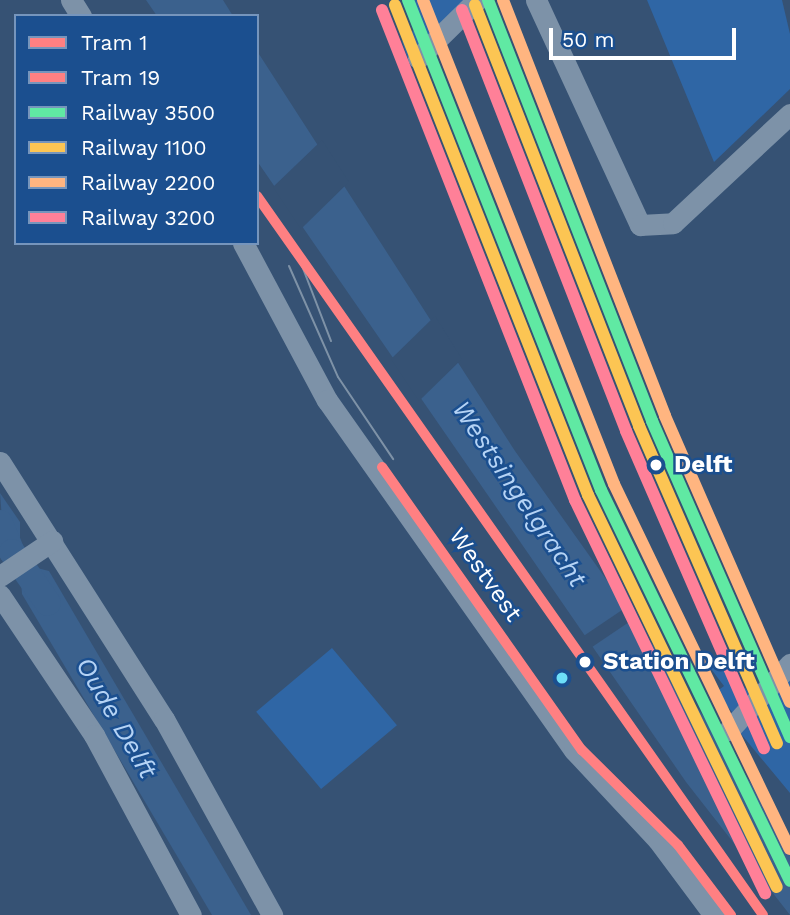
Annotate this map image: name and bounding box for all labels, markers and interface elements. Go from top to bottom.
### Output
legend [14,14,259,245]
scale bar [552,14,739,58]
text: 50 m [562,27,614,52]
text: Tram 1 [81,30,147,55]
text: Tram 19 [81,65,160,90]
text: Railway 3500 [81,100,215,125]
text: Railway 1100 [81,135,207,160]
text: Railway 2200 [81,170,215,195]
text: Railway 3200 [81,205,215,230]
water label: Westsingelgracht [445,395,593,593]
place label: Delft [674,451,733,479]
marker: Delft [644,453,668,477]
street label: Westvest [442,523,528,627]
place label: Station Delft [603,648,755,676]
marker: Station Delft [573,650,597,674]
water label: Oude Delft [69,652,163,784]
unlabelled marker [555,671,569,685]

